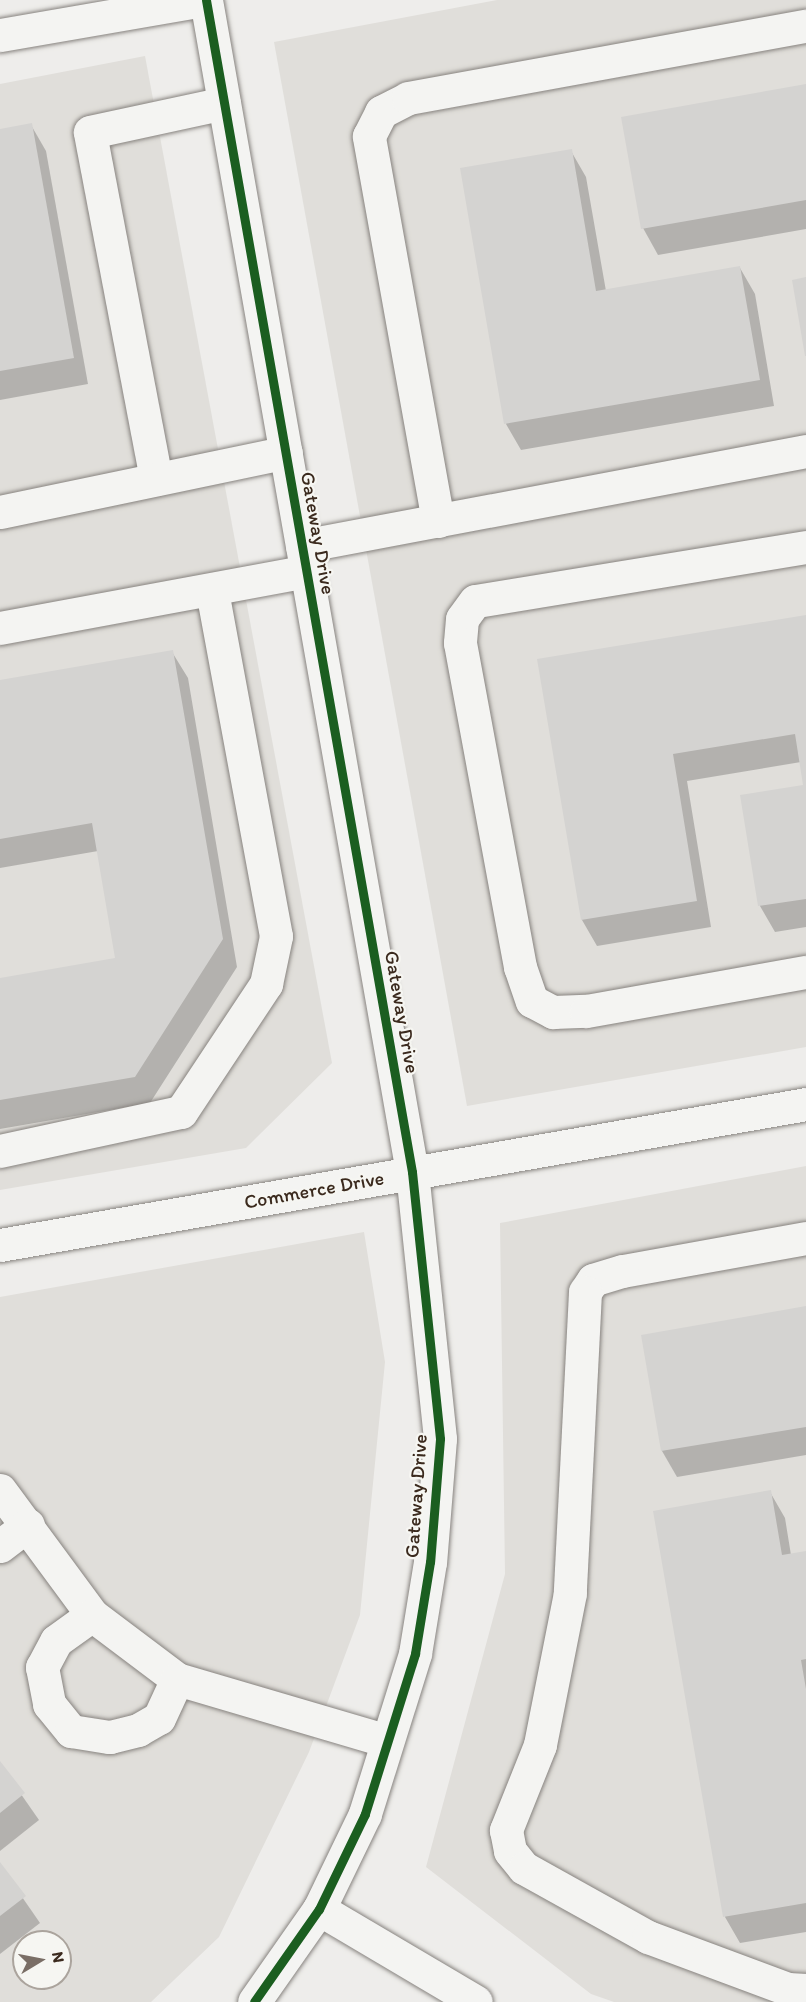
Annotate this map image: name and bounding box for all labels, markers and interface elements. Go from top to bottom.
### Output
street label: Gateway Drive [295,470,341,596]
street label: Gateway Drive [379,949,425,1075]
street label: Commerce Drive [242,1166,386,1214]
street label: Gateway Drive [400,1433,432,1559]
north arrow [12,1930,72,1990]
text: N [48,1950,69,1964]

